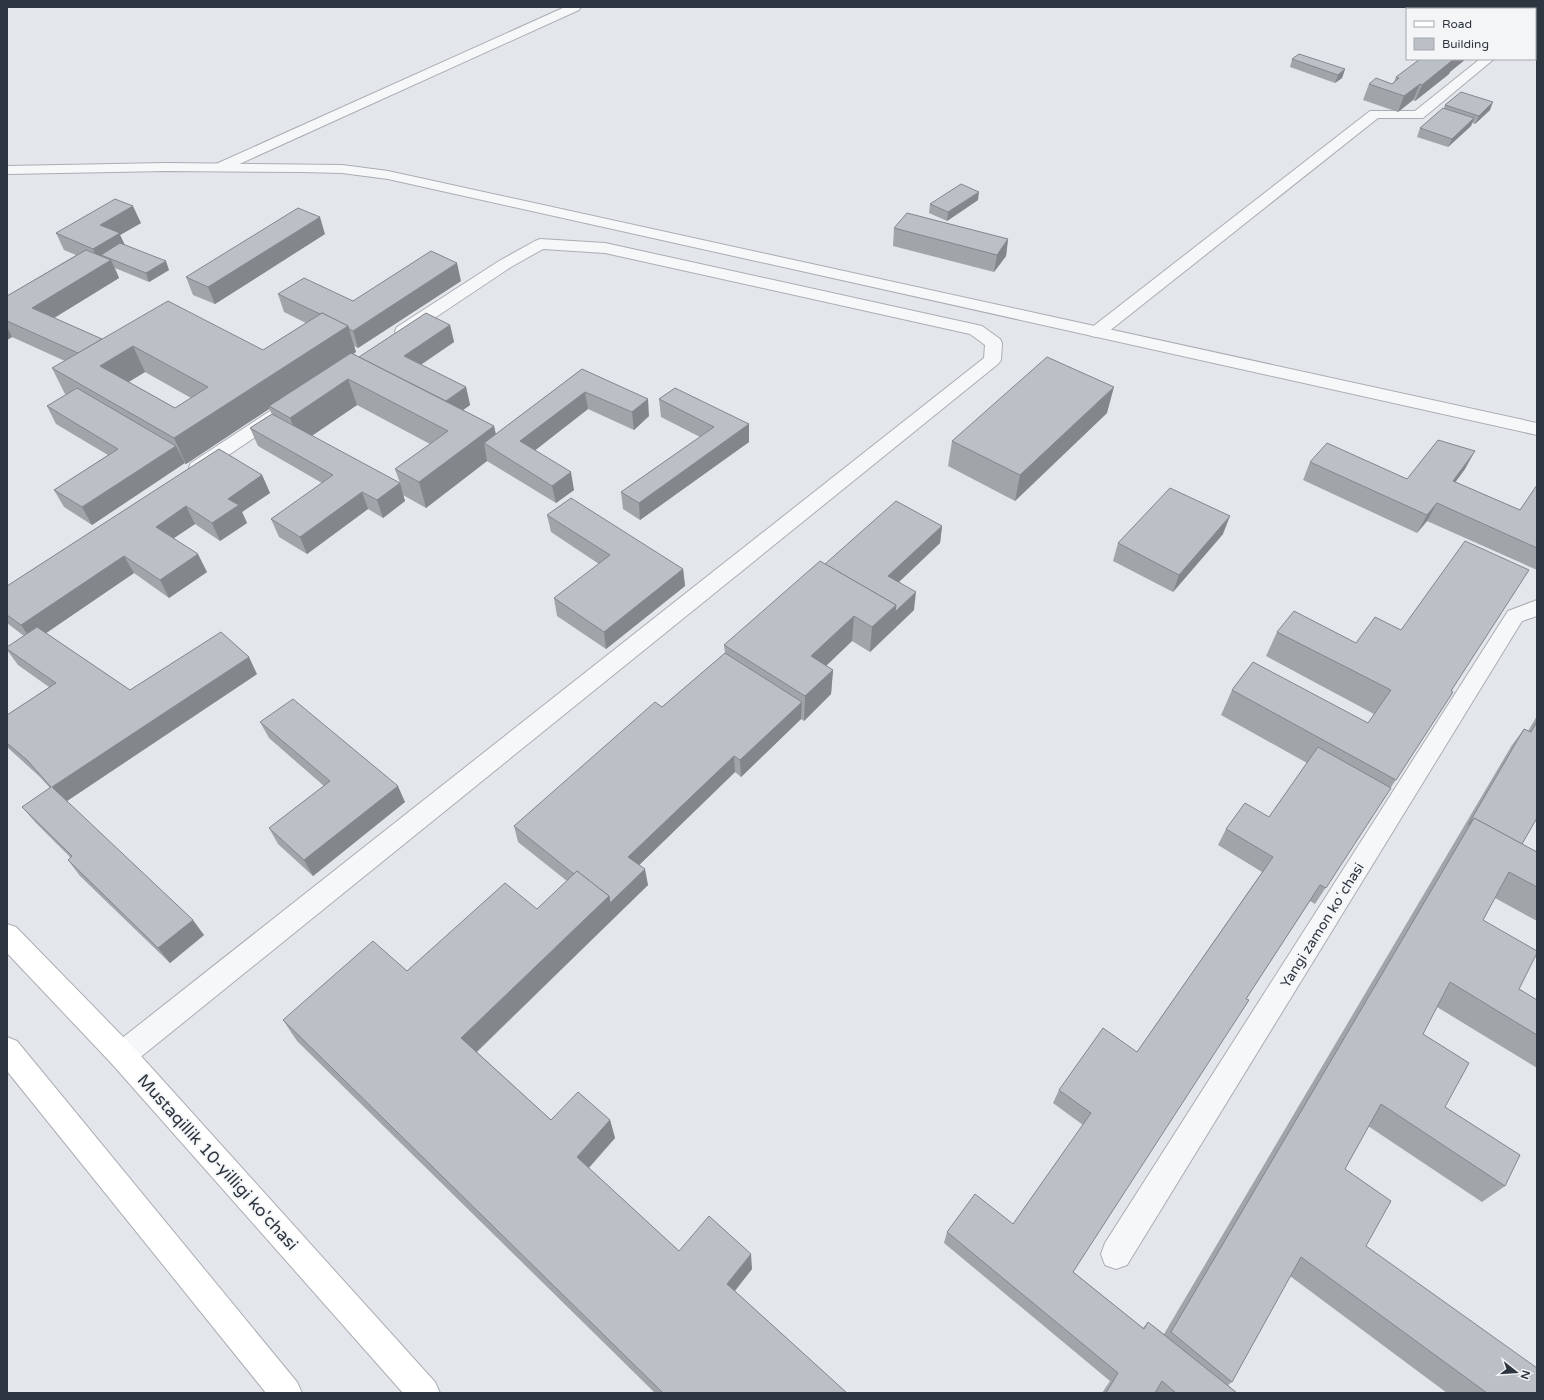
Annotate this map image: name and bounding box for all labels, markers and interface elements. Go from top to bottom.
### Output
legend [1406,8,1536,60]
text: Road [1442,17,1472,31]
text: Building [1442,37,1489,51]
street label: Yangi zamon koʻchasi [1277,860,1368,991]
street label: Mustaqillik 10-yilligi ko'chasi [133,1070,302,1255]
north arrow [1496,1352,1536,1392]
text: N [1518,1369,1533,1381]

